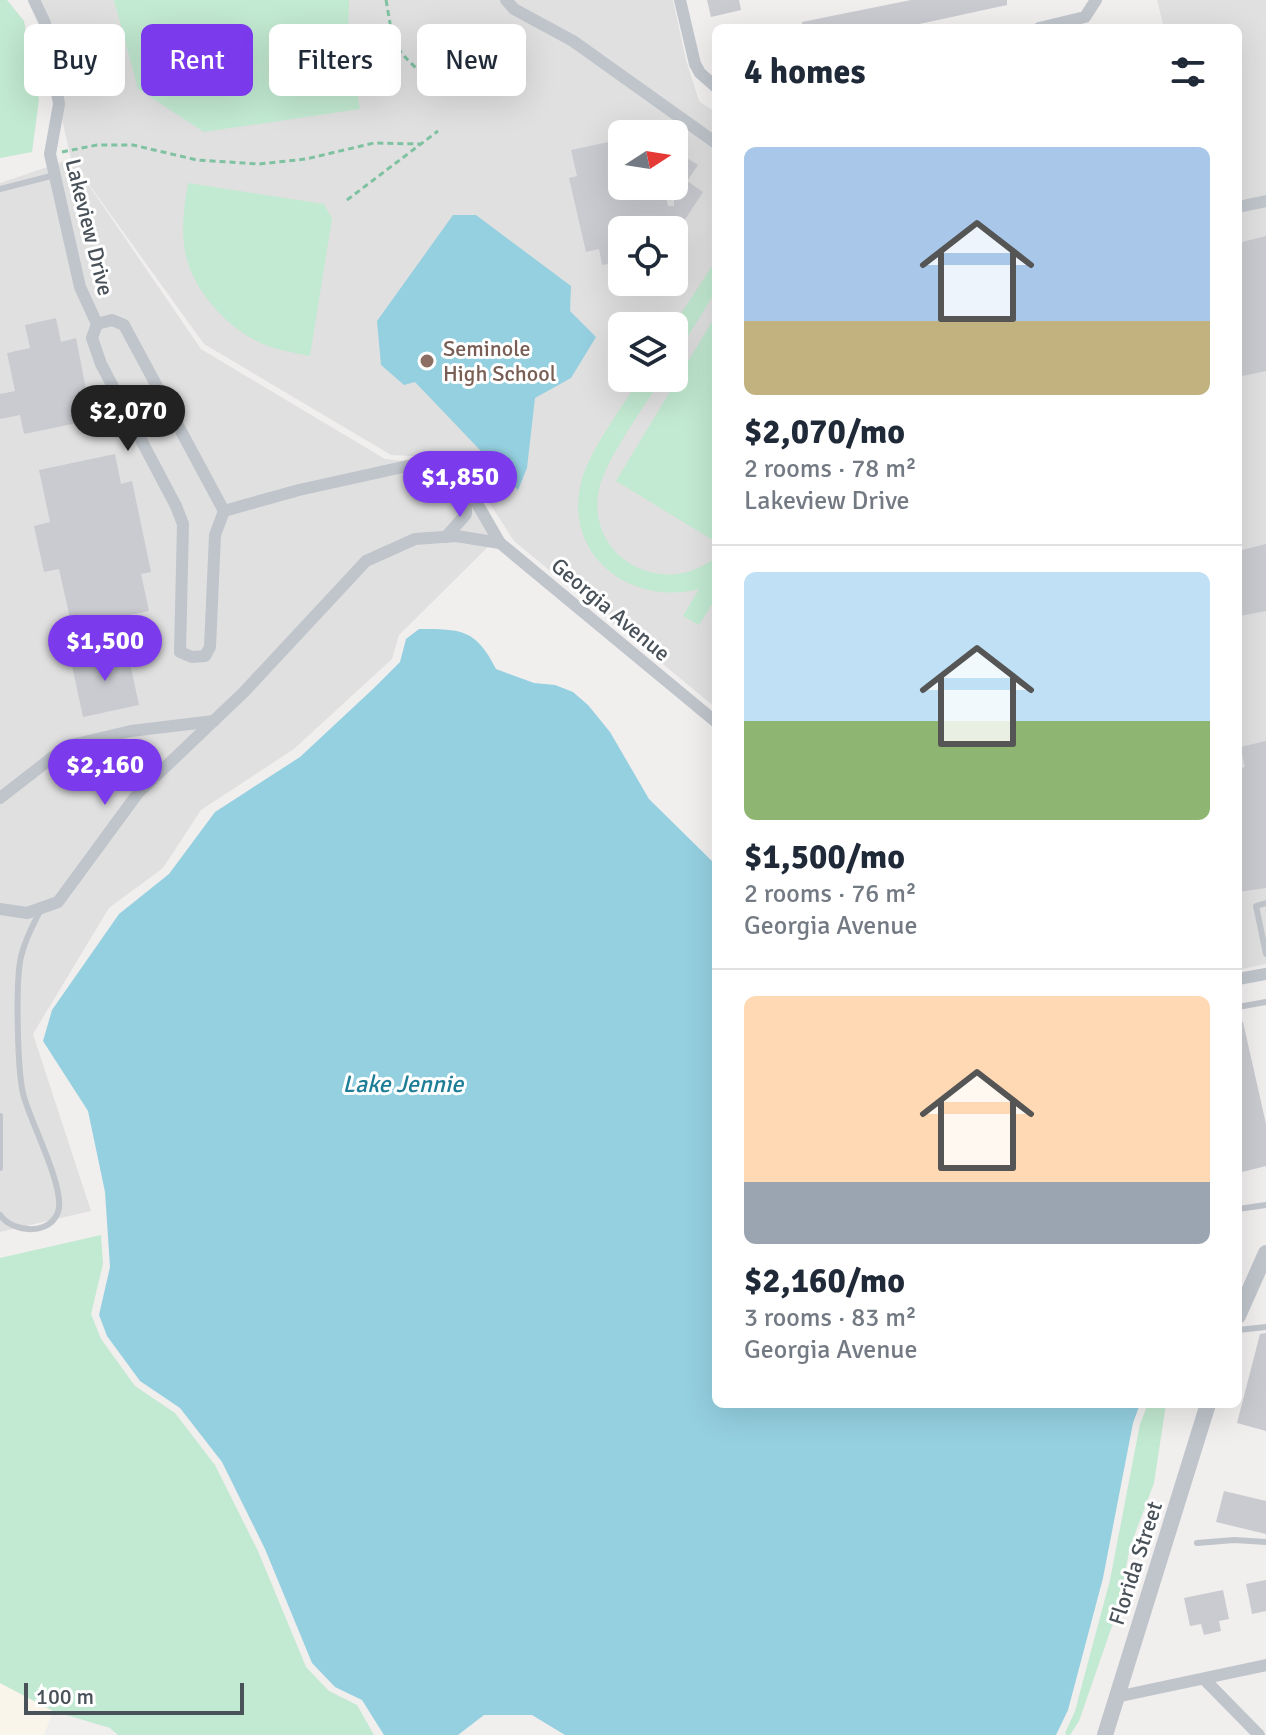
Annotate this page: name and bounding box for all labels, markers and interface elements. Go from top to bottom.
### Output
chip: Buy [24,24,125,96]
chip: Rent [141,24,253,96]
chip: Filters [269,24,401,96]
chip: New [417,24,526,96]
icon: filters [1166,50,1210,94]
text: 4 homes [744,51,865,93]
north arrow [608,120,688,200]
map controls [608,120,688,392]
street label: Lakeview Drive [59,156,120,298]
icon: home [905,199,1049,343]
button: locate [608,216,688,296]
button: layers [608,312,688,392]
place label: Seminole High School [443,335,556,387]
marker: Seminole High School [418,352,436,370]
pin: $2,070 [63,385,193,453]
text: $2,070 [89,395,167,427]
text: $2,070/mo [744,411,905,453]
pin: $1,850 [395,451,525,519]
text: 2 rooms · 78 m² [744,453,917,485]
text: $1,850 [421,461,499,493]
text: Lakeview Drive [744,485,910,517]
street label: Georgia Avenue [546,552,676,667]
pin: $1,500 [40,615,170,683]
icon: home [905,624,1049,768]
text: $1,500 [66,625,144,657]
pin: $2,160 [40,739,170,807]
text: $2,160 [66,749,144,781]
text: $1,500/mo [744,836,905,878]
text: 2 rooms · 76 m² [744,878,917,910]
text: Georgia Avenue [744,910,918,942]
icon: home [905,1048,1049,1192]
water label: Lake Jennie [343,1069,464,1099]
text: $2,160/mo [744,1260,905,1302]
text: 3 rooms · 83 m² [744,1302,917,1334]
text: Georgia Avenue [744,1334,918,1366]
street label: Florida Street [1103,1498,1168,1628]
scale bar [24,1679,244,1715]
text: 100 m [36,1683,94,1710]

